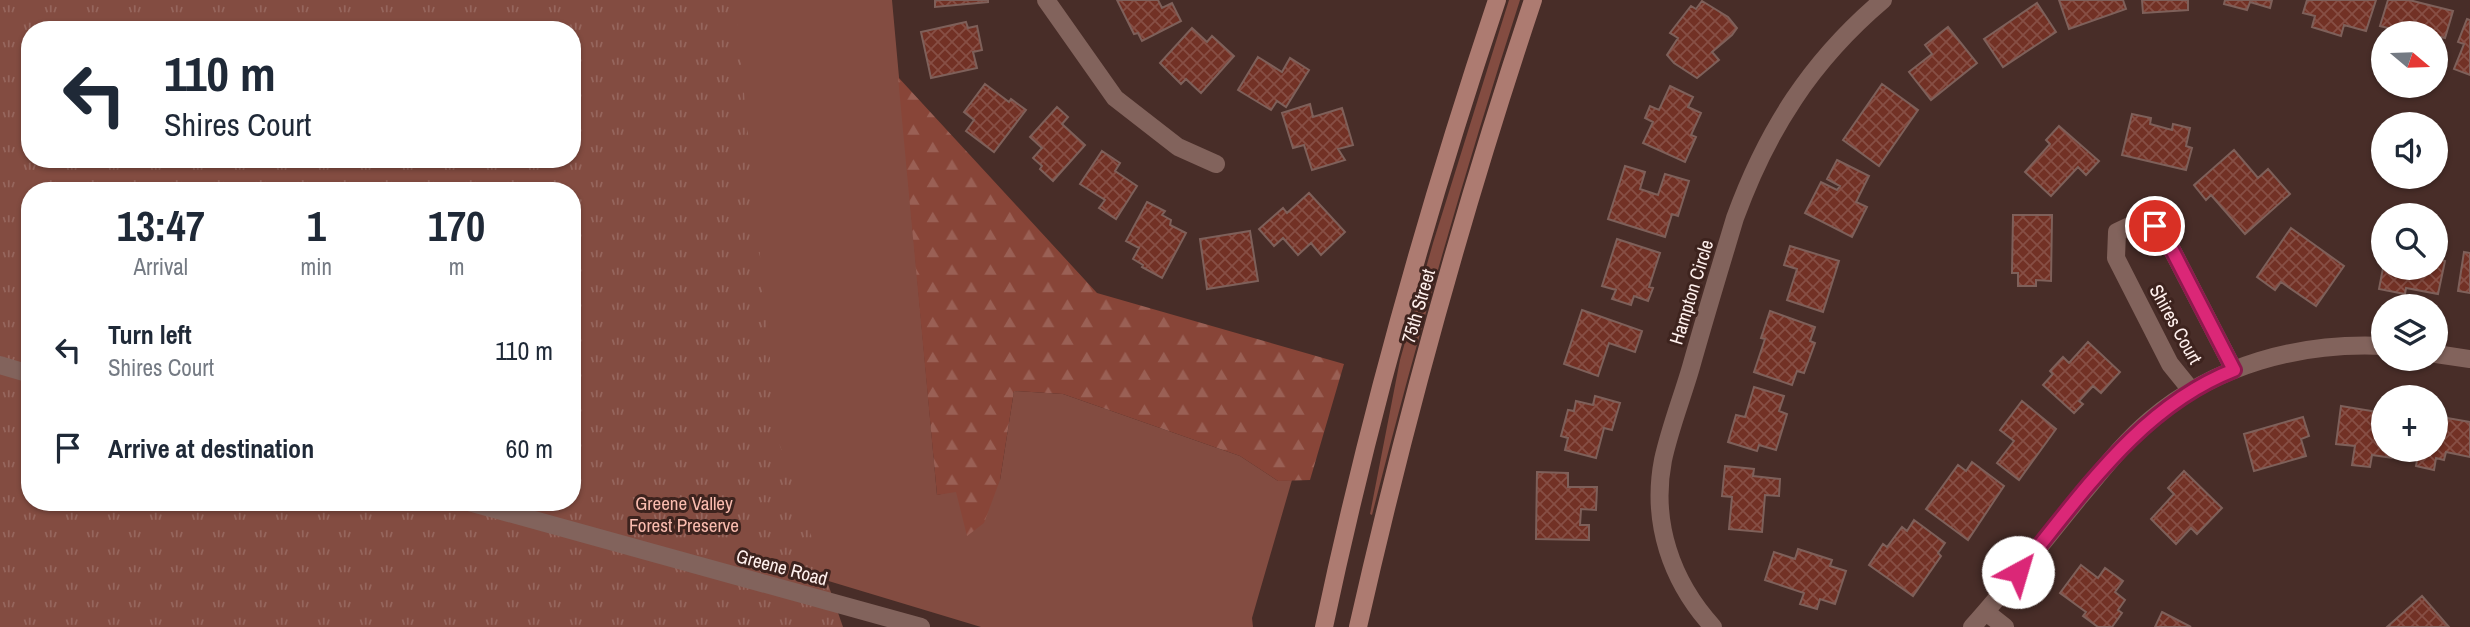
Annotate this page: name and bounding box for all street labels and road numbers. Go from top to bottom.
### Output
street label: Hampton Circle [1663,236,1719,348]
street label: 75th Street [1395,265,1441,346]
street label: Shires Court [2143,279,2209,369]
street label: Greene Road [733,542,831,592]

